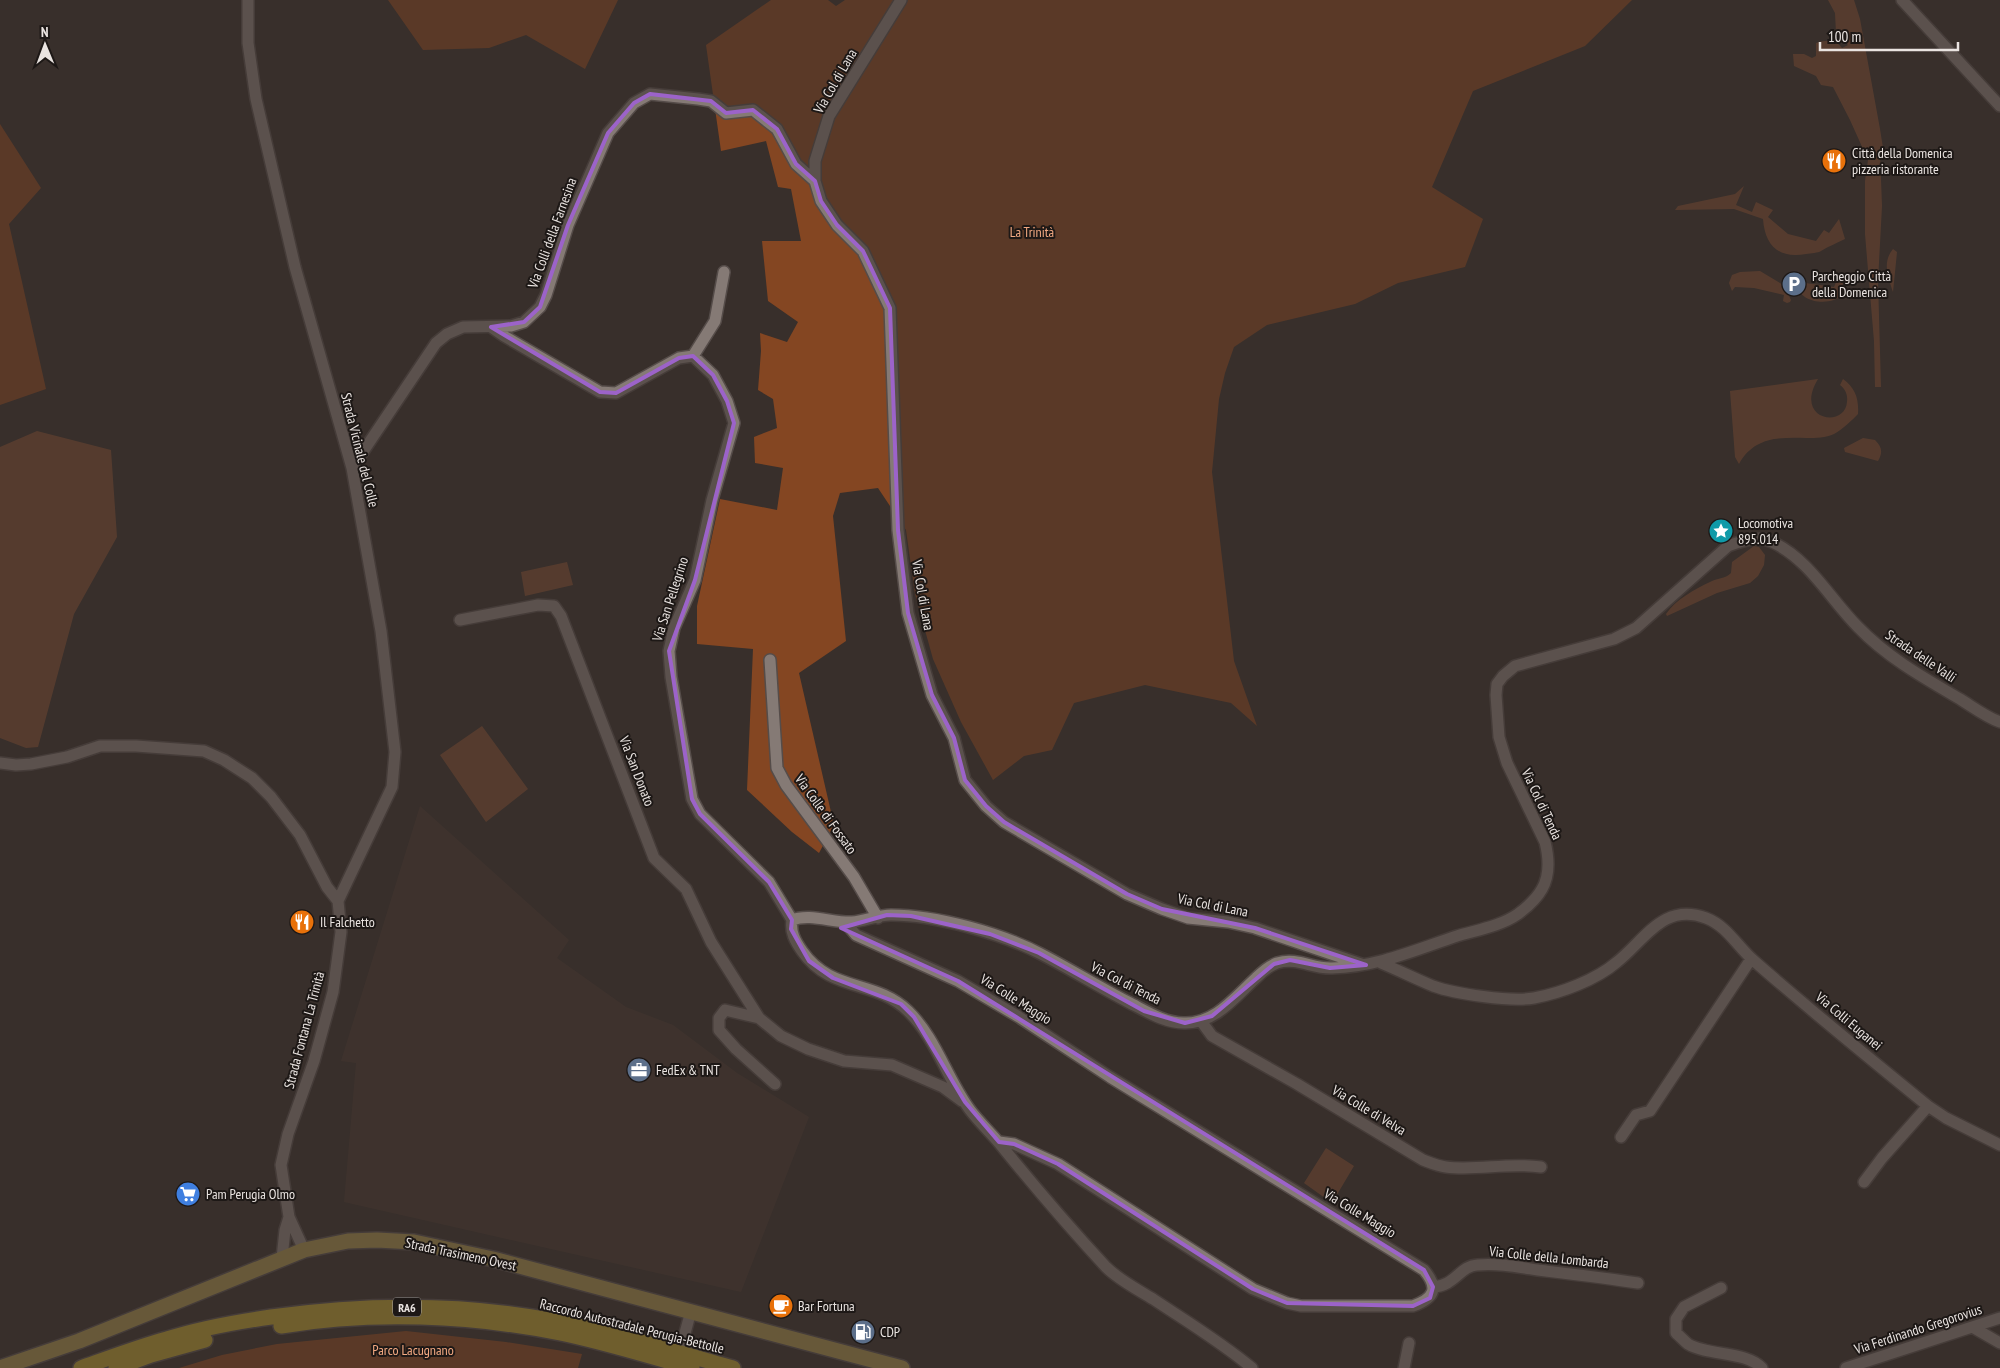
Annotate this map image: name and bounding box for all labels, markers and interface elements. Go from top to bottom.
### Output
north arrow [20,20,70,70]
scale bar [1820,20,1958,52]
text: N [41,23,49,41]
text: 100 m [1828,27,1861,46]
street label: Via Col di Lana [809,46,861,117]
place label: Città della Domenica pizzeria ristorante [1852,144,1953,178]
restaurant icon: Città della Domenica pizzeria ristorante [1821,148,1847,174]
street label: Via Colli della Farnesina [523,175,580,292]
park label: La Trinità [1010,223,1054,241]
place label: Parcheggio Città della Domenica [1812,267,1891,301]
parking icon: Parcheggio Città della Domenica [1781,271,1807,297]
street label: Strada Vicinale del Colle [337,391,383,509]
place label: Locomotiva 895.014 [1738,514,1793,548]
place icon: Locomotiva 895.014 [1708,518,1734,544]
street label: Via San Pellegrino [648,554,692,644]
street label: Via Col di Lana [908,557,938,632]
street label: Strada delle Valli [1882,626,1960,686]
street label: Via San Donato [615,732,659,809]
street label: Via Col di Tenda [1517,765,1566,842]
street label: Via Colle di Fossato [790,770,861,857]
street label: Via Col di Lana [1175,889,1250,921]
restaurant icon: Il Falchetto [289,909,315,935]
place label: Il Falchetto [320,913,375,931]
street label: Via Col di Tenda [1087,957,1164,1008]
street label: Strada Fontana La Trinità [280,969,328,1091]
street label: Via Colle Maggio [976,969,1055,1028]
street label: Via Colli Euganei [1811,987,1886,1054]
office icon: FedEx & TNT [626,1057,652,1083]
place label: FedEx & TNT [656,1061,721,1079]
street label: Via Colle di Velva [1328,1080,1409,1139]
supermarket icon: Pam Perugia Olmo [175,1181,201,1207]
street label: Via Colle Maggio [1320,1184,1399,1242]
place label: Pam Perugia Olmo [206,1185,295,1203]
street label: Strada Trasimeno Ovest [404,1233,518,1275]
street label: Via Colle della Lombarda [1487,1242,1610,1272]
cafe icon: Bar Fortuna [768,1293,794,1319]
street label: Raccordo Autostradale Perugia-Bettolle [538,1294,726,1358]
place label: Bar Fortuna [798,1297,855,1315]
road number: RA6 [393,1298,421,1316]
street label: Via Ferdinando Gregorovius [1851,1300,1984,1358]
fuel station icon: CDP [850,1319,876,1345]
place label: CDP [880,1323,900,1341]
park label: Parco Lacugnano [372,1341,454,1359]

